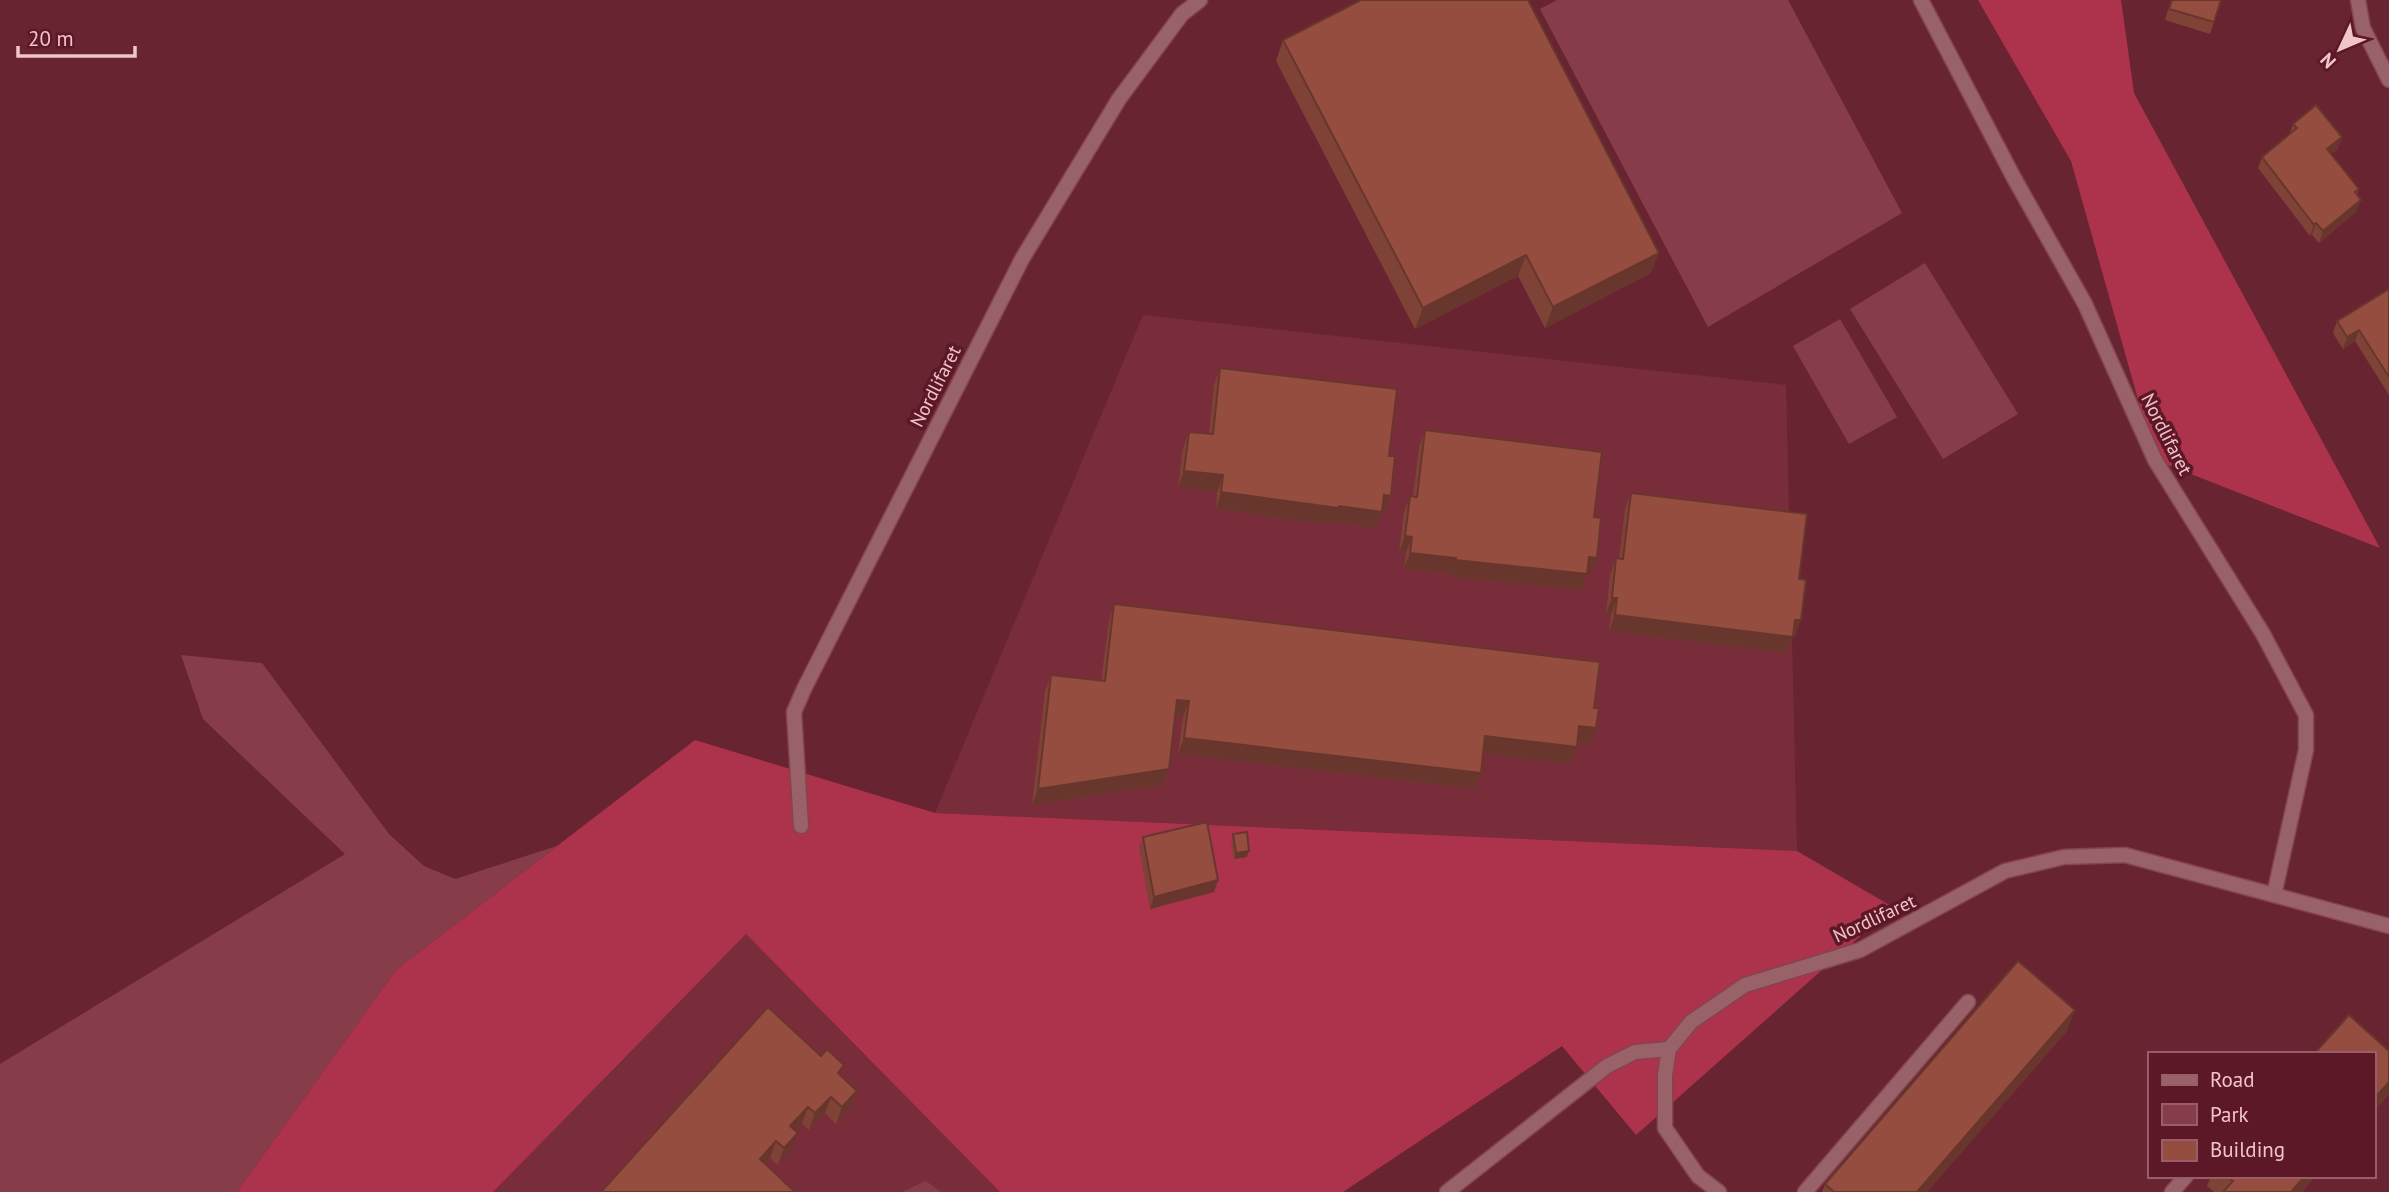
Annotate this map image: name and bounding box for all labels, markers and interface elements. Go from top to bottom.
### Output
scale bar [18,14,135,58]
north arrow [2305,14,2375,84]
text: 20 m [28,25,74,52]
text: N [2315,48,2341,74]
street label: Nordlifaret [904,341,966,431]
street label: Nordlifaret [2136,389,2198,479]
street label: Nordlifaret [1829,888,1920,948]
legend [2148,1052,2375,1178]
text: Road [2210,1066,2254,1093]
text: Park [2210,1101,2249,1128]
text: Building [2210,1136,2285,1163]

